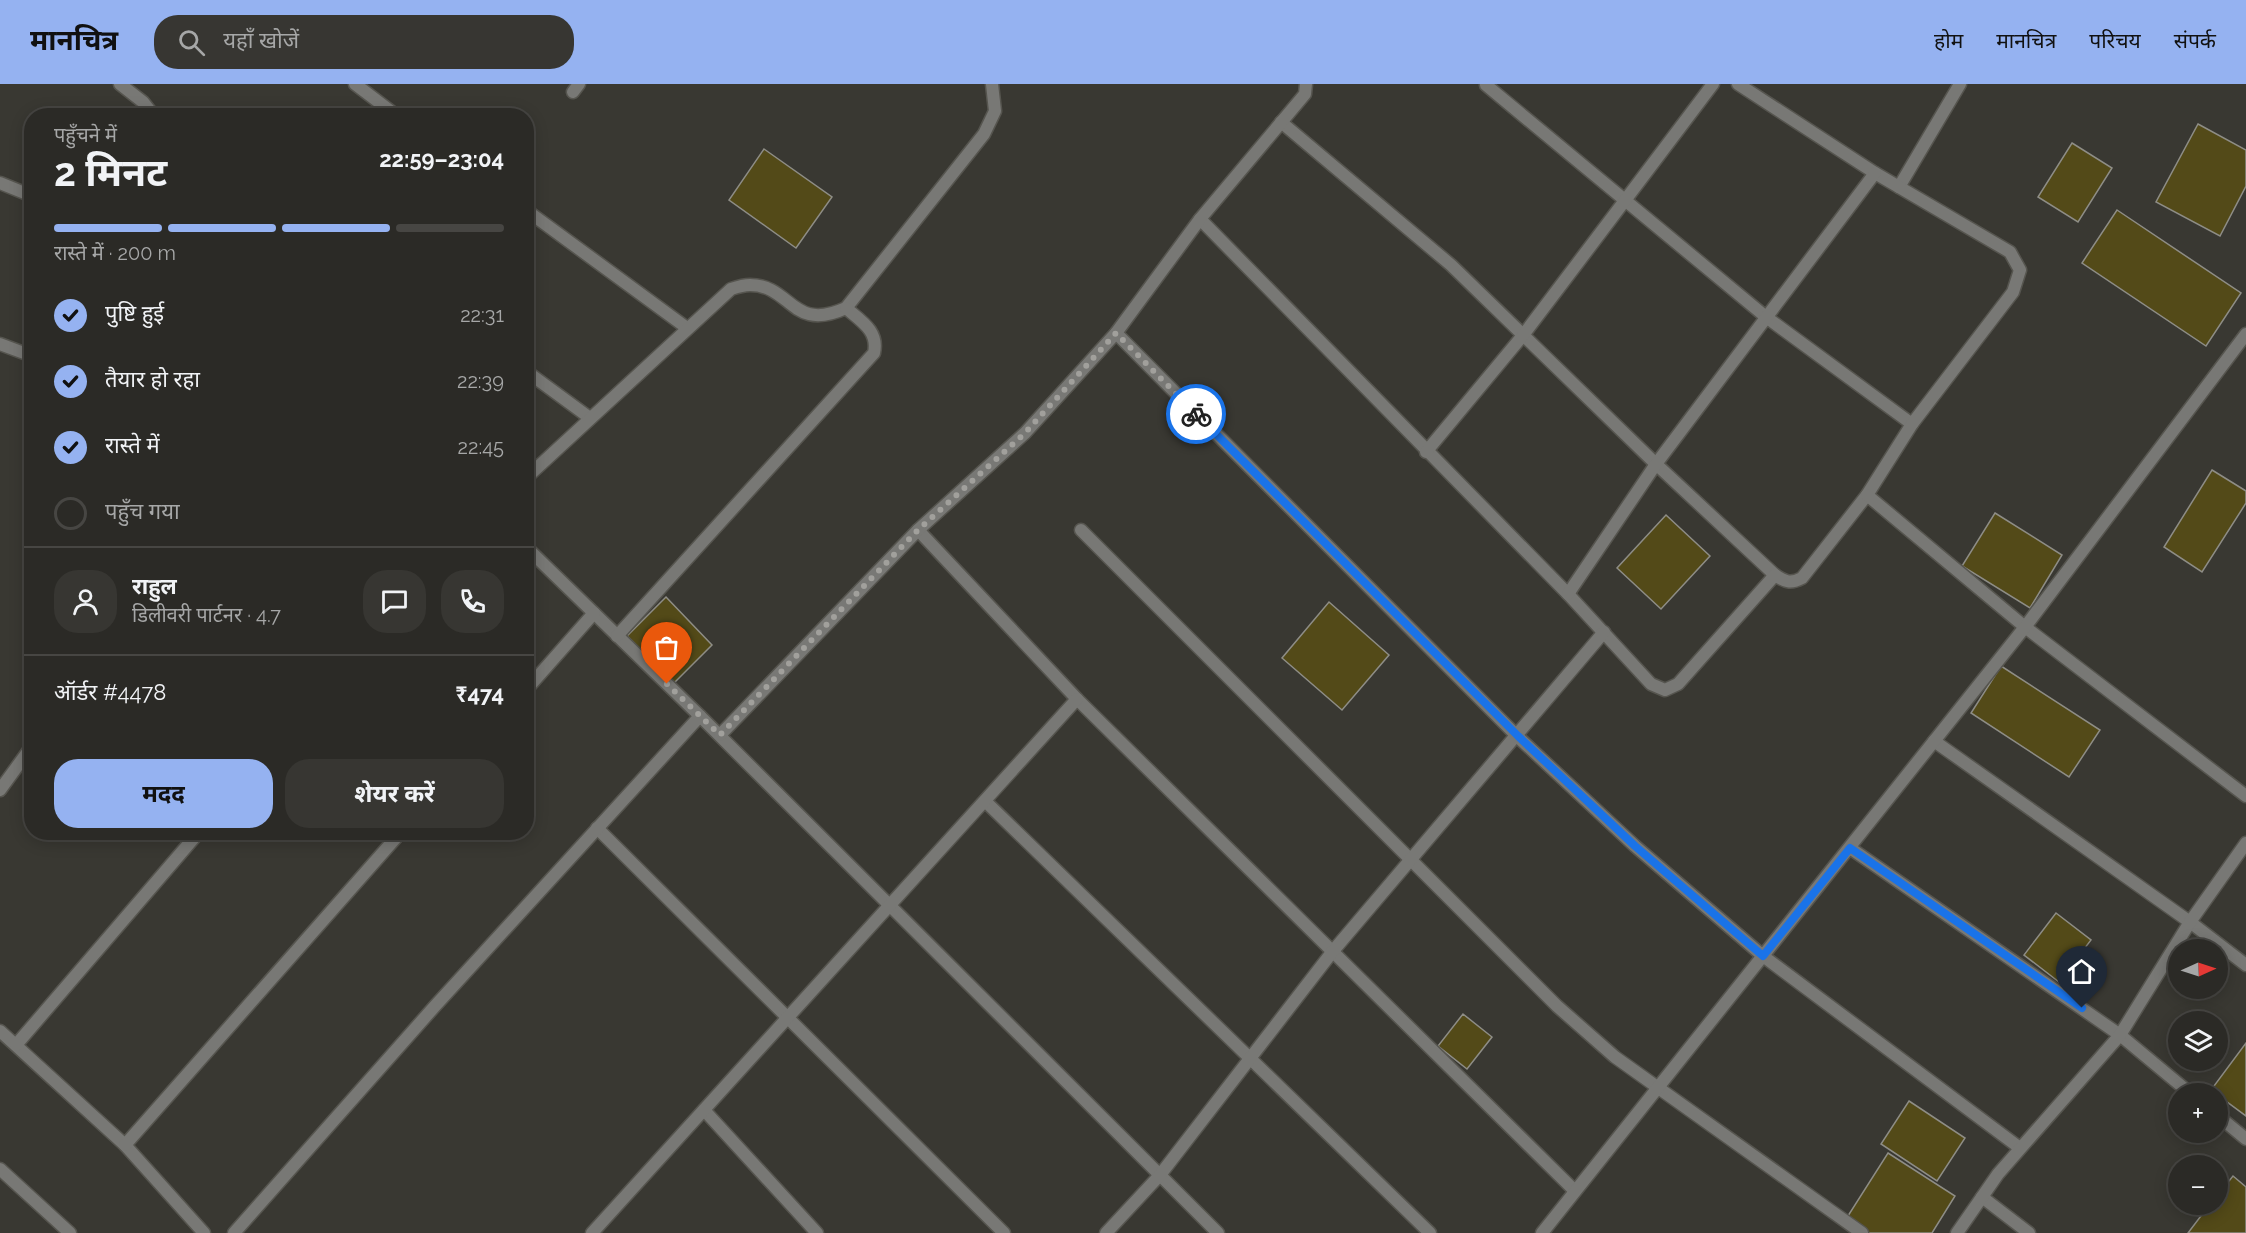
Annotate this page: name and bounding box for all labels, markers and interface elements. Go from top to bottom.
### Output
search box [154,15,574,69]
text: मानचित्र [30,24,118,57]
icon: search [175,26,208,59]
text: यहाँ खोजें [223,27,299,53]
text: होम [1934,28,1963,53]
text: मानचित्र [1996,28,2056,53]
text: परिचय [2089,28,2141,53]
text: संपर्क [2174,28,2216,53]
text: पहुँचने में [54,123,117,147]
text: 22:59–23:04 [379,146,504,172]
text: 2 मिनट [54,149,167,195]
text: रास्ते में · 200 m [54,241,176,265]
icon: check [54,299,87,332]
text: पुष्टि हुई [105,300,164,326]
text: 22:31 [460,303,504,327]
icon: check [54,365,87,398]
text: तैयार हो रहा [105,366,200,392]
text: 22:39 [457,369,504,393]
courier [1166,384,1226,444]
icon: bike [1180,398,1213,431]
icon: check [54,431,87,464]
text: रास्ते में [105,432,160,458]
text: 22:45 [458,435,504,459]
text: पहुँच गया [105,498,180,524]
button: person [54,570,117,633]
button: chat [363,570,426,633]
button: phone [441,570,504,633]
text: राहुल [132,573,177,599]
text: डिलीवरी पार्टनर · 4.7 [132,603,281,627]
pin [641,622,692,684]
icon: bag [650,631,683,664]
text: ऑर्डर #4478 [54,679,166,705]
text: ₹474 [456,681,504,707]
button: मदद [54,759,273,828]
button: शेयर करें [285,759,504,828]
north arrow [2168,939,2228,999]
map controls [2168,939,2228,1215]
pin [2056,946,2107,1008]
icon: home [2065,955,2098,988]
button: layers [2168,1011,2228,1071]
button: + [2168,1083,2228,1143]
button: − [2168,1155,2228,1215]

